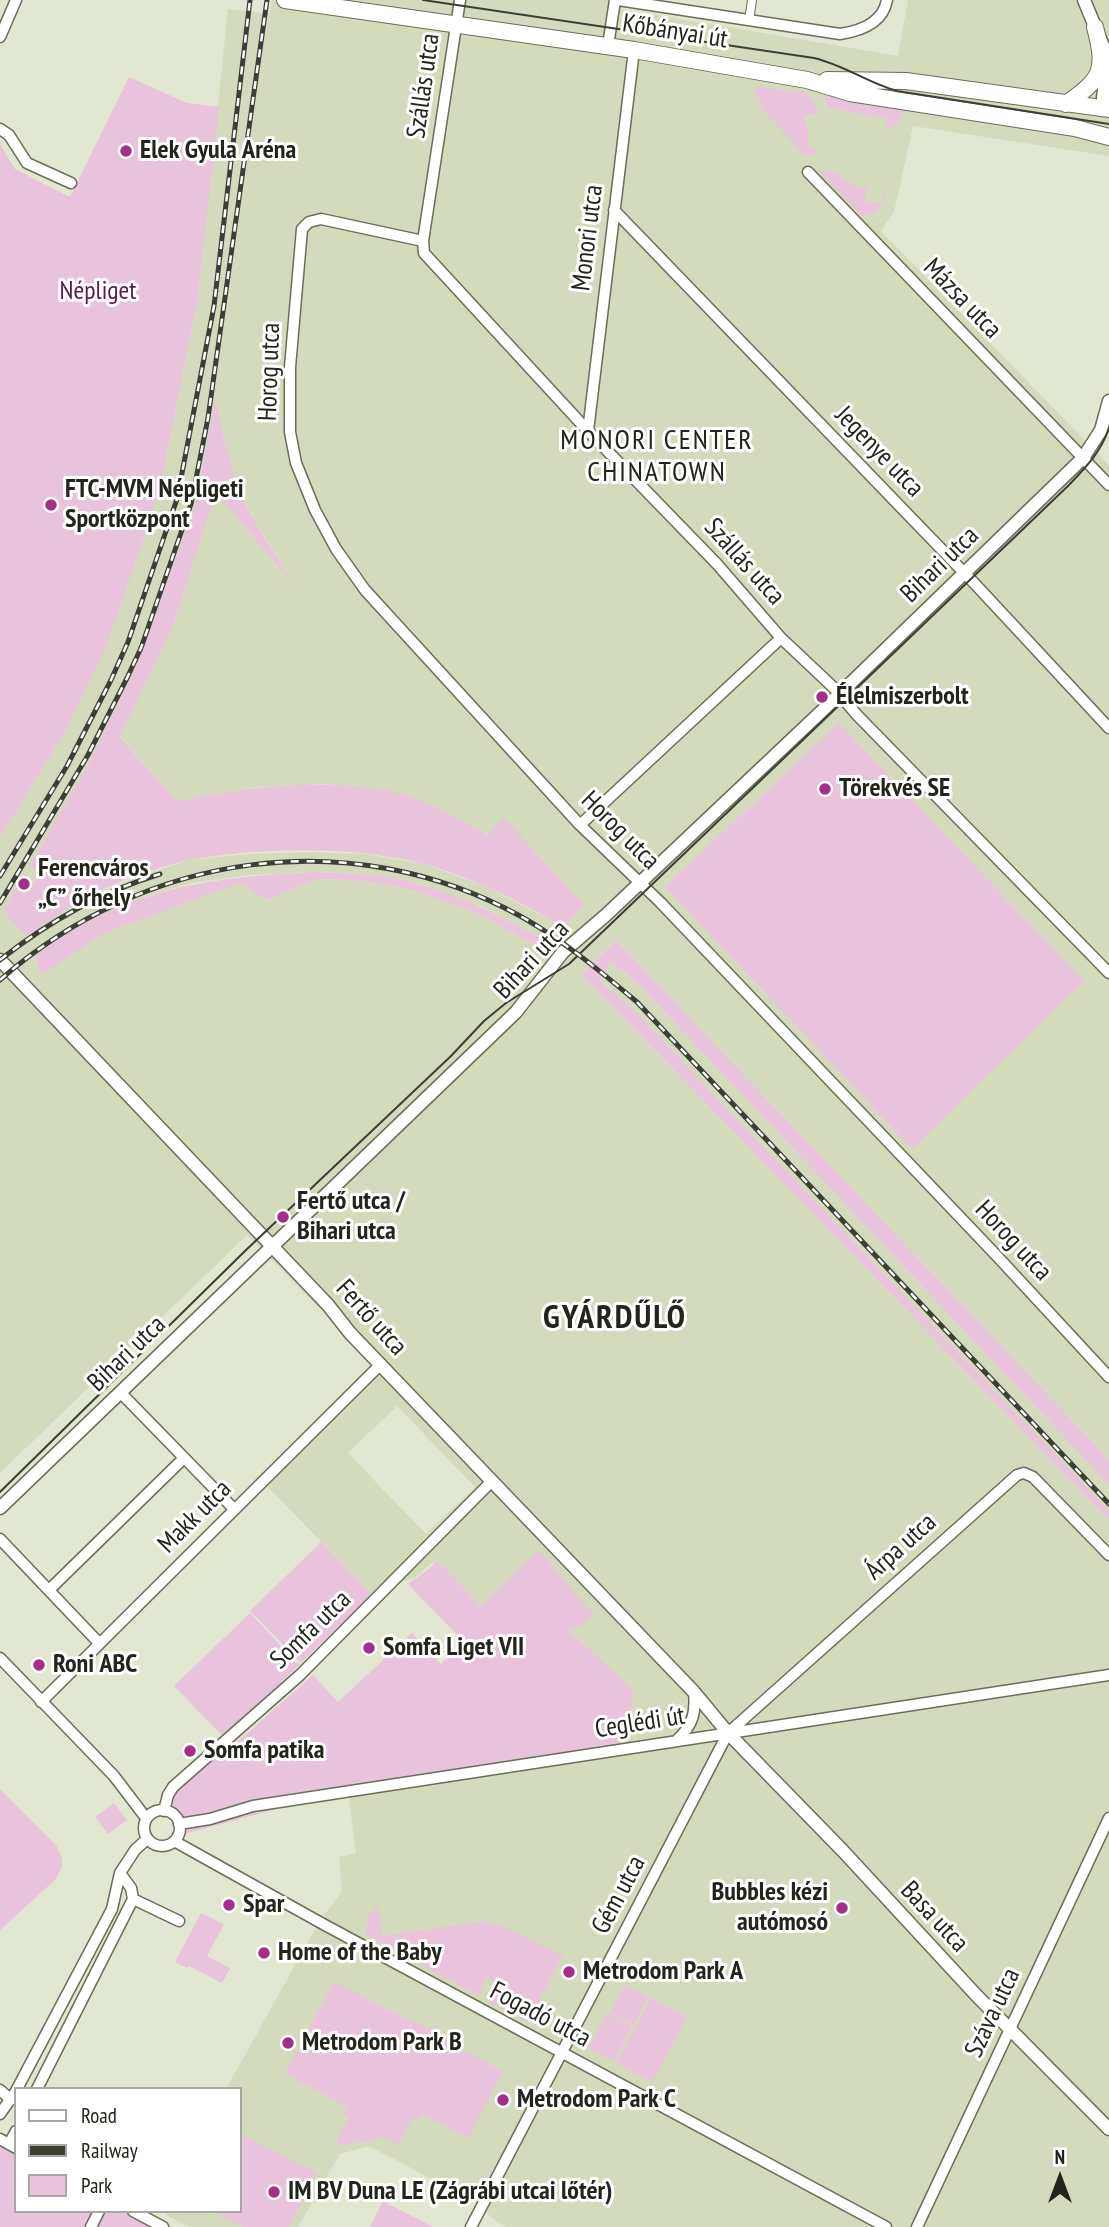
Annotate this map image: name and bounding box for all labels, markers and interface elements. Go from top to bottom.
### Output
street label: Kőbányai út [620,8,730,56]
street label: Szállás utca [401,32,447,140]
place label: Elek Gyula Aréna [140,135,296,167]
marker: Elek Gyula Aréna [118,143,134,159]
street label: Monori utca [566,183,610,293]
street label: Mázsa utca [916,253,1008,345]
park label: Népliget [60,276,136,308]
street label: Horog utca [253,322,287,422]
street label: Jegenye utca [828,400,930,504]
district label: MONORI CENTER CHINATOWN [562,424,752,490]
place label: FTC-MVM Népligeti Sportközpont [65,474,244,536]
marker: FTC-MVM Népligeti Sportközpont [43,497,59,513]
street label: Szállás utca [697,512,791,612]
street label: Bihari utca [895,520,985,610]
place label: Élelmiszerbolt [836,681,969,713]
marker: Élelmiszerbolt [814,689,830,705]
place label: Törekvés SE [839,773,950,805]
marker: Törekvés SE [817,781,833,797]
street label: Horog utca [574,785,666,877]
place label: Ferencváros „C” őrhely [38,853,149,914]
marker: Ferencváros „C” őrhely [16,876,32,892]
street label: Bihari utca [488,914,576,1006]
place label: Fertő utca / Bihari utca [297,1186,405,1248]
street label: Horog utca [968,1194,1058,1288]
marker: Fertő utca / Bihari utca [275,1209,291,1225]
street label: Fertő utca [329,1274,413,1362]
district label: GYÁRDŰLŐ [544,1299,686,1339]
street label: Bihari utca [82,1309,172,1399]
street label: Makk utca [152,1474,238,1560]
street label: Árpa utca [859,1507,943,1587]
street label: Somfa utca [264,1584,358,1676]
place label: Somfa Liget VII [383,1632,524,1664]
marker: Somfa Liget VII [361,1640,377,1656]
place label: Roni ABC [53,1649,137,1681]
marker: Roni ABC [31,1657,47,1673]
street label: Ceglédi út [593,1701,687,1745]
place label: Somfa patika [204,1735,324,1767]
marker: Somfa patika [182,1743,198,1759]
street label: Gém utca [586,1851,652,1939]
street label: Basa utca [894,1875,974,1959]
place label: Bubbles kézi autómosó [711,1877,828,1938]
place label: Spar [243,1889,284,1921]
marker: Spar [221,1897,237,1913]
marker: Bubbles kézi autómosó [834,1900,850,1916]
place label: Home of the Baby [278,1937,442,1969]
marker: Home of the Baby [256,1945,272,1961]
place label: Metrodom Park A [583,1956,743,1988]
street label: Száva utca [959,1963,1027,2063]
marker: Metrodom Park A [561,1964,577,1980]
street label: Fogadó utca [484,1976,596,2054]
place label: Metrodom Park B [302,2027,462,2059]
marker: Metrodom Park B [280,2035,296,2051]
place label: Metrodom Park C [517,2084,676,2116]
legend [14,2087,242,2213]
marker: Metrodom Park C [495,2092,511,2108]
text: Road [81,2102,117,2129]
text: Railway [81,2137,138,2164]
north arrow [1025,2143,1095,2213]
text: N [1055,2145,1065,2169]
text: Park [81,2172,112,2199]
place label: IM BV Duna LE (Zágrábi utcai lőtér) [288,2176,612,2208]
marker: IM BV Duna LE (Zágrábi utcai lőtér) [266,2184,282,2200]

